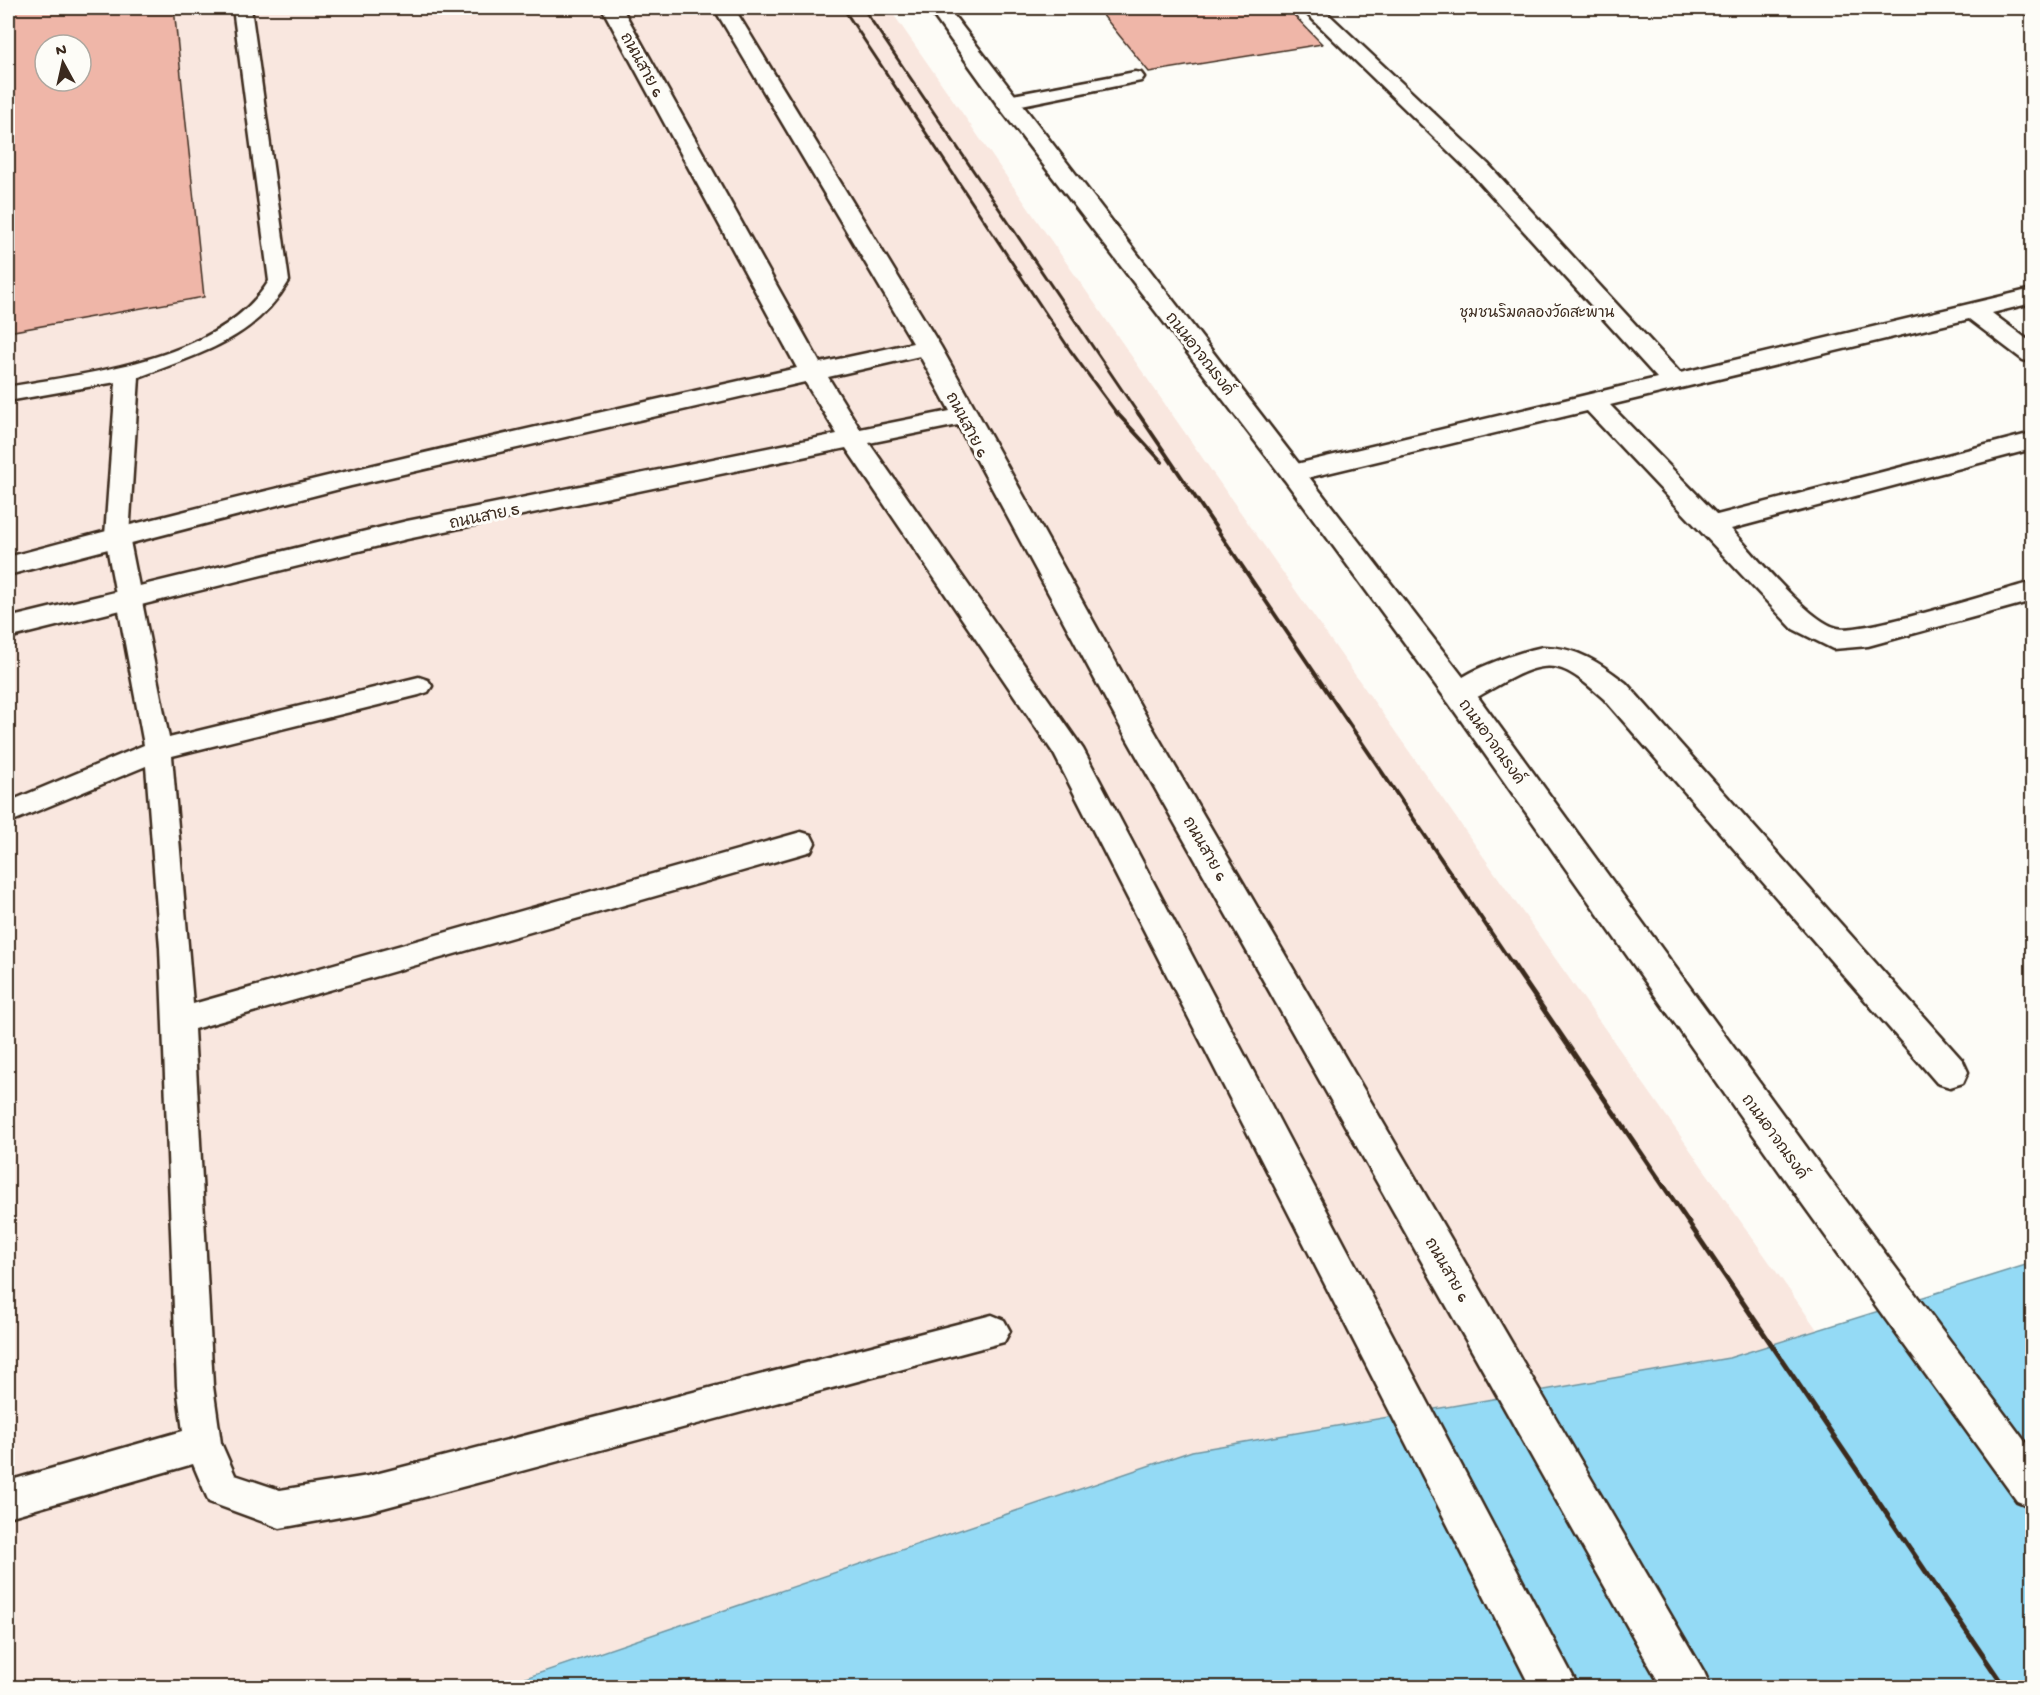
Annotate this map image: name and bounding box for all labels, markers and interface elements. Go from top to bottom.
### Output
street label: ถนนสาย 6 [614,30,666,102]
north arrow [33,33,93,93]
text: N [55,41,68,62]
district label: ชุมชนริมคลองวัดสะพาน [1460,303,1614,323]
street label: ถนนอาจณรงค์ [1160,307,1241,401]
street label: ถนนสาย 6 [940,390,990,462]
street label: ถนนสาย 5 [448,502,522,535]
street label: ถนนอาจณรงค์ [1453,694,1532,789]
street label: ถนนสาย 6 [1177,814,1229,886]
street label: ถนนอาจณรงค์ [1736,1089,1815,1184]
street label: ถนนสาย 6 [1419,1235,1471,1307]

